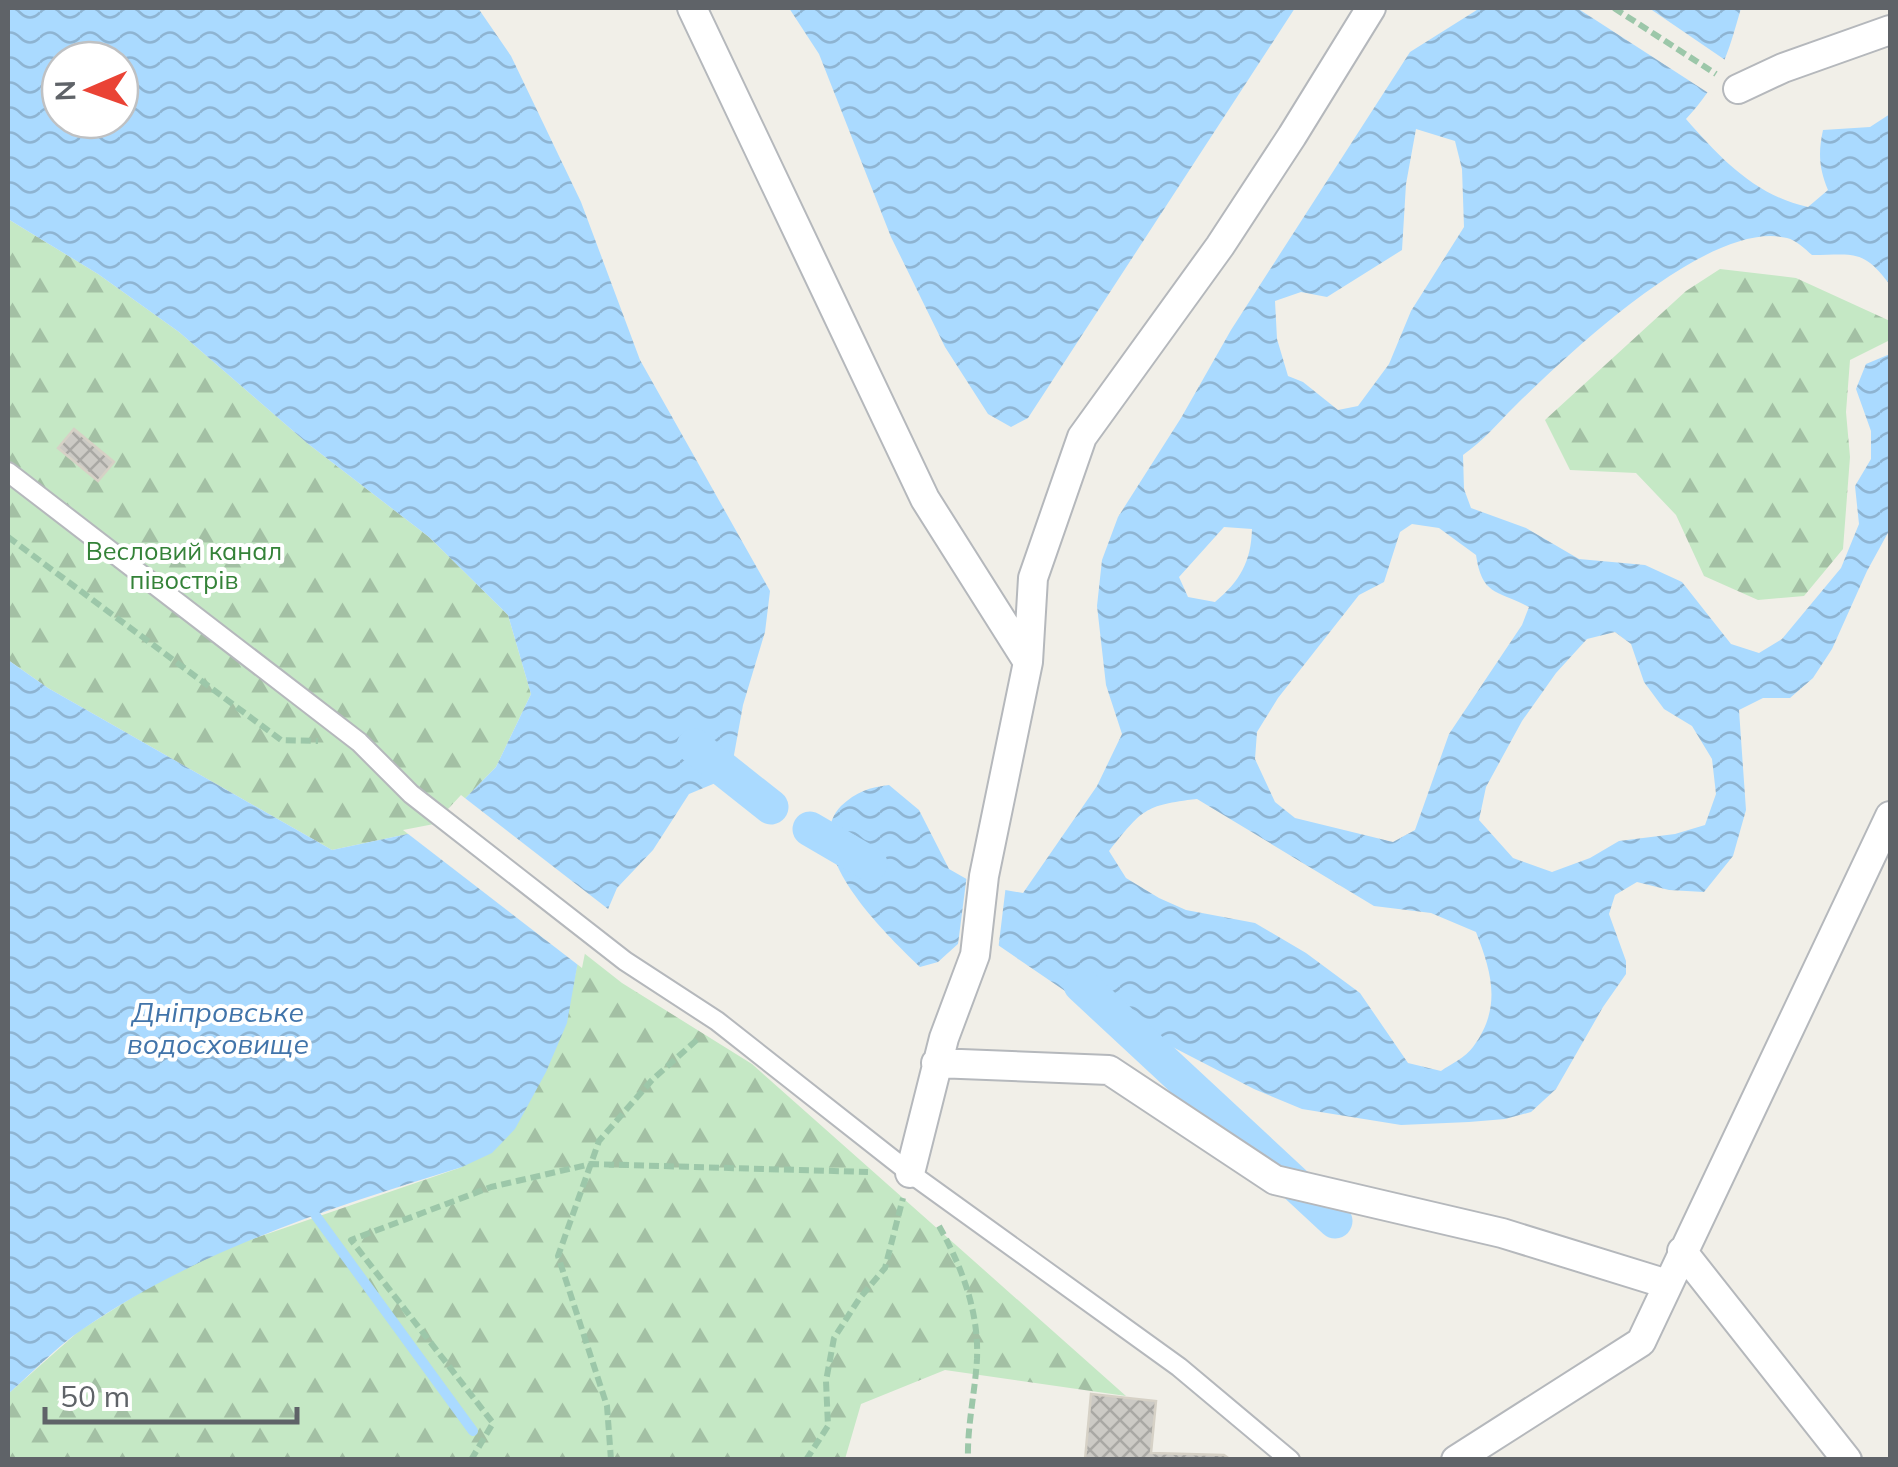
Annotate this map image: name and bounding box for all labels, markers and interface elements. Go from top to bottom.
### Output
north arrow [40,40,140,140]
text: N [47,80,82,102]
park label: Весловий канал півострів [86,535,282,595]
water label: Дніпровське водосховище [127,994,309,1061]
scale bar [45,1362,298,1424]
text: 50 m [60,1377,130,1415]

